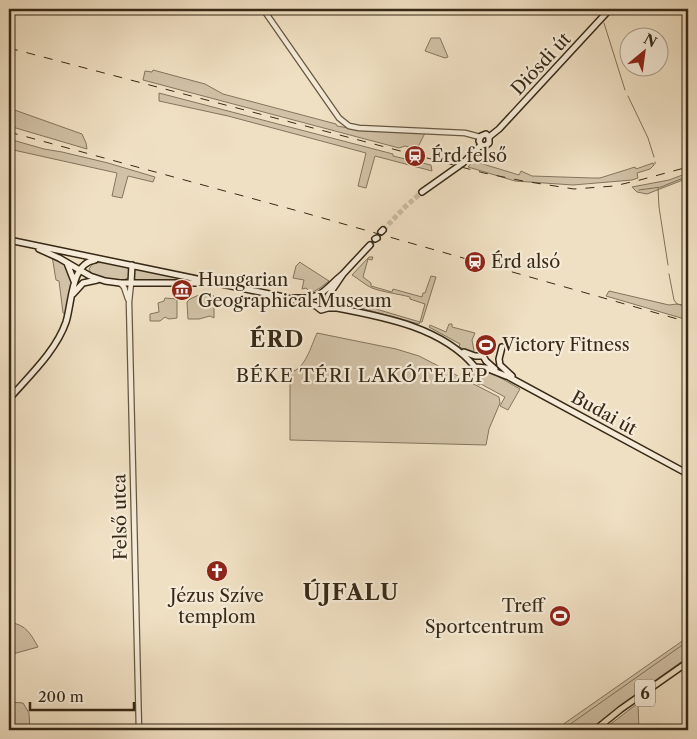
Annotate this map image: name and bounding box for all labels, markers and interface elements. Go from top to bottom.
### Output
street label: Diósdi út [507,28,576,100]
north arrow [620,28,670,78]
text: N [641,30,660,51]
station icon: Érd felső [403,144,427,168]
place label: Érd felső [431,144,507,167]
station icon: Érd alsó [463,250,487,274]
place label: Érd alsó [491,250,560,273]
place label: Hungarian Geographical Museum [198,269,392,312]
museum icon: Hungarian Geographical Museum [170,278,194,302]
district label: ÉRD [250,325,304,353]
sports icon: Victory Fitness [474,333,498,357]
place label: Victory Fitness [501,334,630,356]
district label: BÉKE TÉRI LAKÓTELEP [236,364,488,387]
street label: Budai út [567,386,641,440]
street label: Felső utca [108,473,132,560]
church icon: Jézus Szíve templom [205,559,229,583]
district label: ÚJFALU [303,578,399,606]
place label: Jézus Szíve templom [167,585,264,628]
place label: Treff Sportcentrum [425,595,547,638]
sports icon: Treff Sportcentrum [548,604,572,628]
scale bar [30,679,134,711]
road number: 6 [635,680,655,706]
text: 200 m [38,687,84,706]

